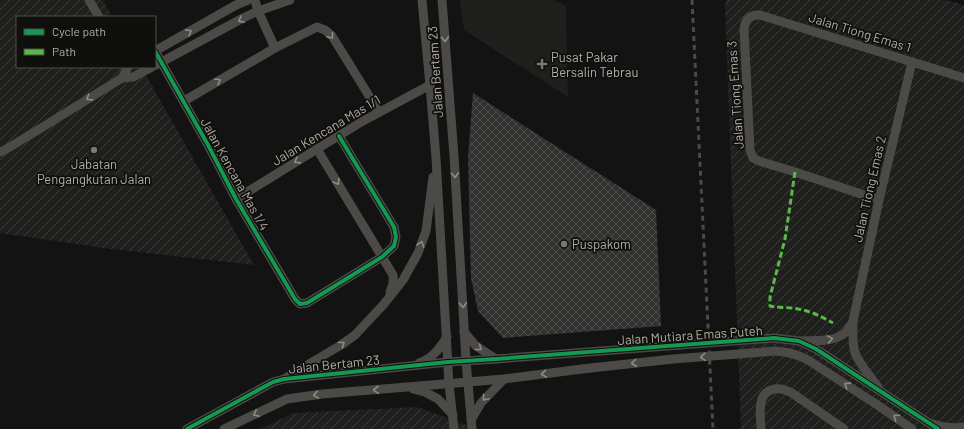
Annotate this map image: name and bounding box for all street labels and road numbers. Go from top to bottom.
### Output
street label: Jalan Tiong Emas 1 [807,9,913,55]
street label: Jalan Bertam 23 [424,26,446,118]
street label: Jalan Tiong Emas 3 [723,40,747,150]
street label: Jalan Kencana Mas 1/1 [269,91,383,169]
street label: Jalan Kencana Mas 1/4 [197,115,273,233]
street label: Jalan Tiong Emas 2 [849,134,889,244]
street label: Jalan Mutiara Emas Puteh [617,322,763,348]
street label: Jalan Bertam 23 [288,351,380,377]

